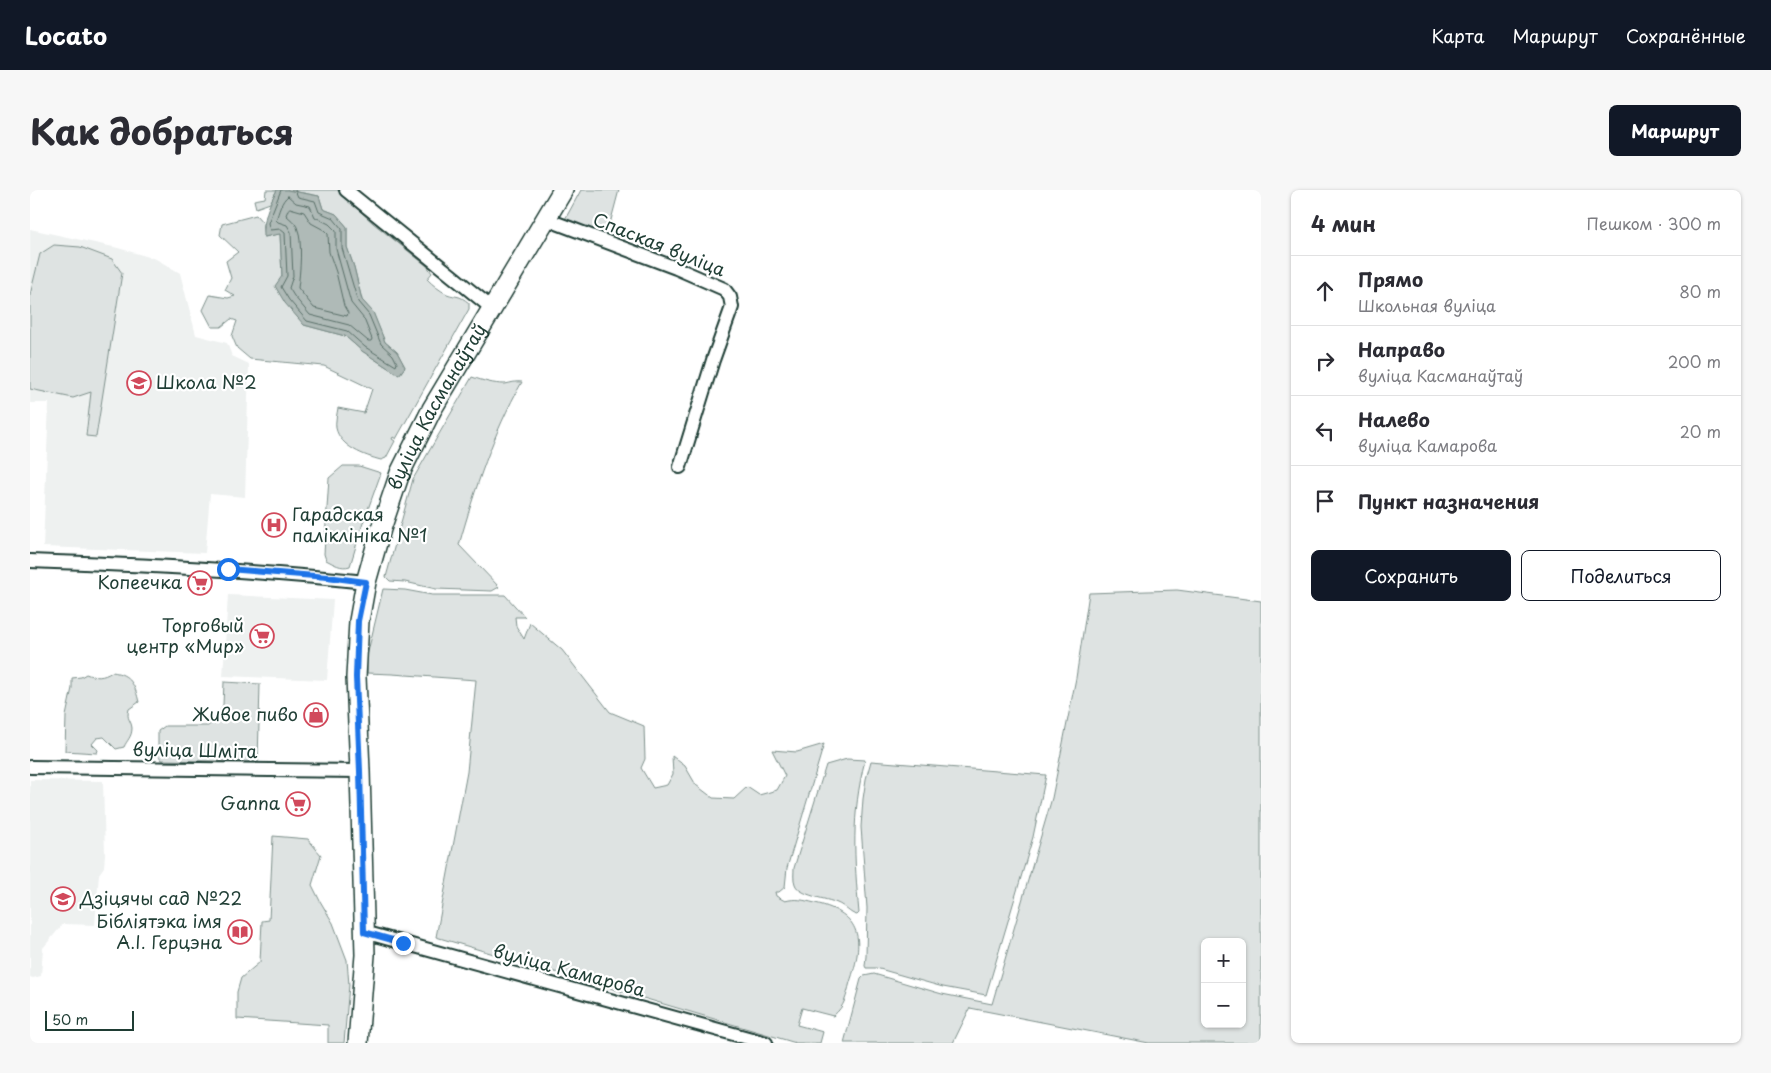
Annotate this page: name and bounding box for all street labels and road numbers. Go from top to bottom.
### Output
street label: Спаская вуліца [589,205,730,283]
street label: вуліца Касманаўтаў [380,318,492,493]
street label: вуліца Шміта [132,735,258,764]
street label: вуліца Камарова [490,936,649,1003]

